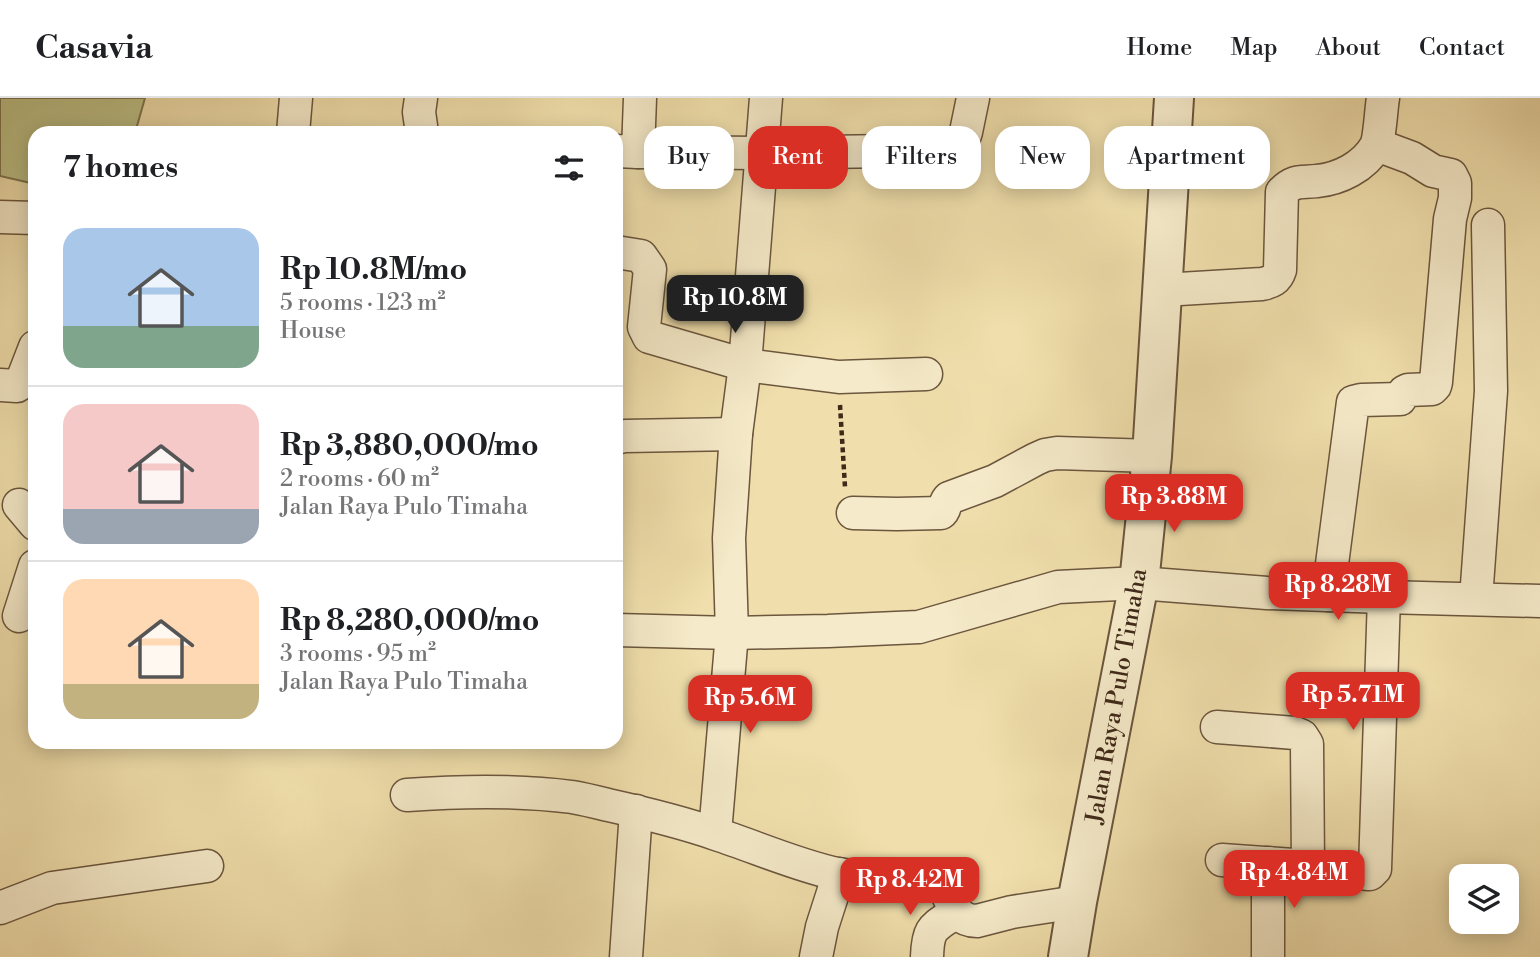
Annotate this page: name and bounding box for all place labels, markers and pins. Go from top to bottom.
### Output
pin: Rp 10.8M [663,275,807,335]
pin: Rp 3.88M [1102,474,1246,534]
pin: Rp 8.28M [1266,562,1410,622]
pin: Rp 5.71M [1281,672,1425,732]
pin: Rp 5.6M [685,676,815,735]
pin: Rp 4.84M [1222,850,1366,910]
pin: Rp 8.42M [838,858,982,917]

